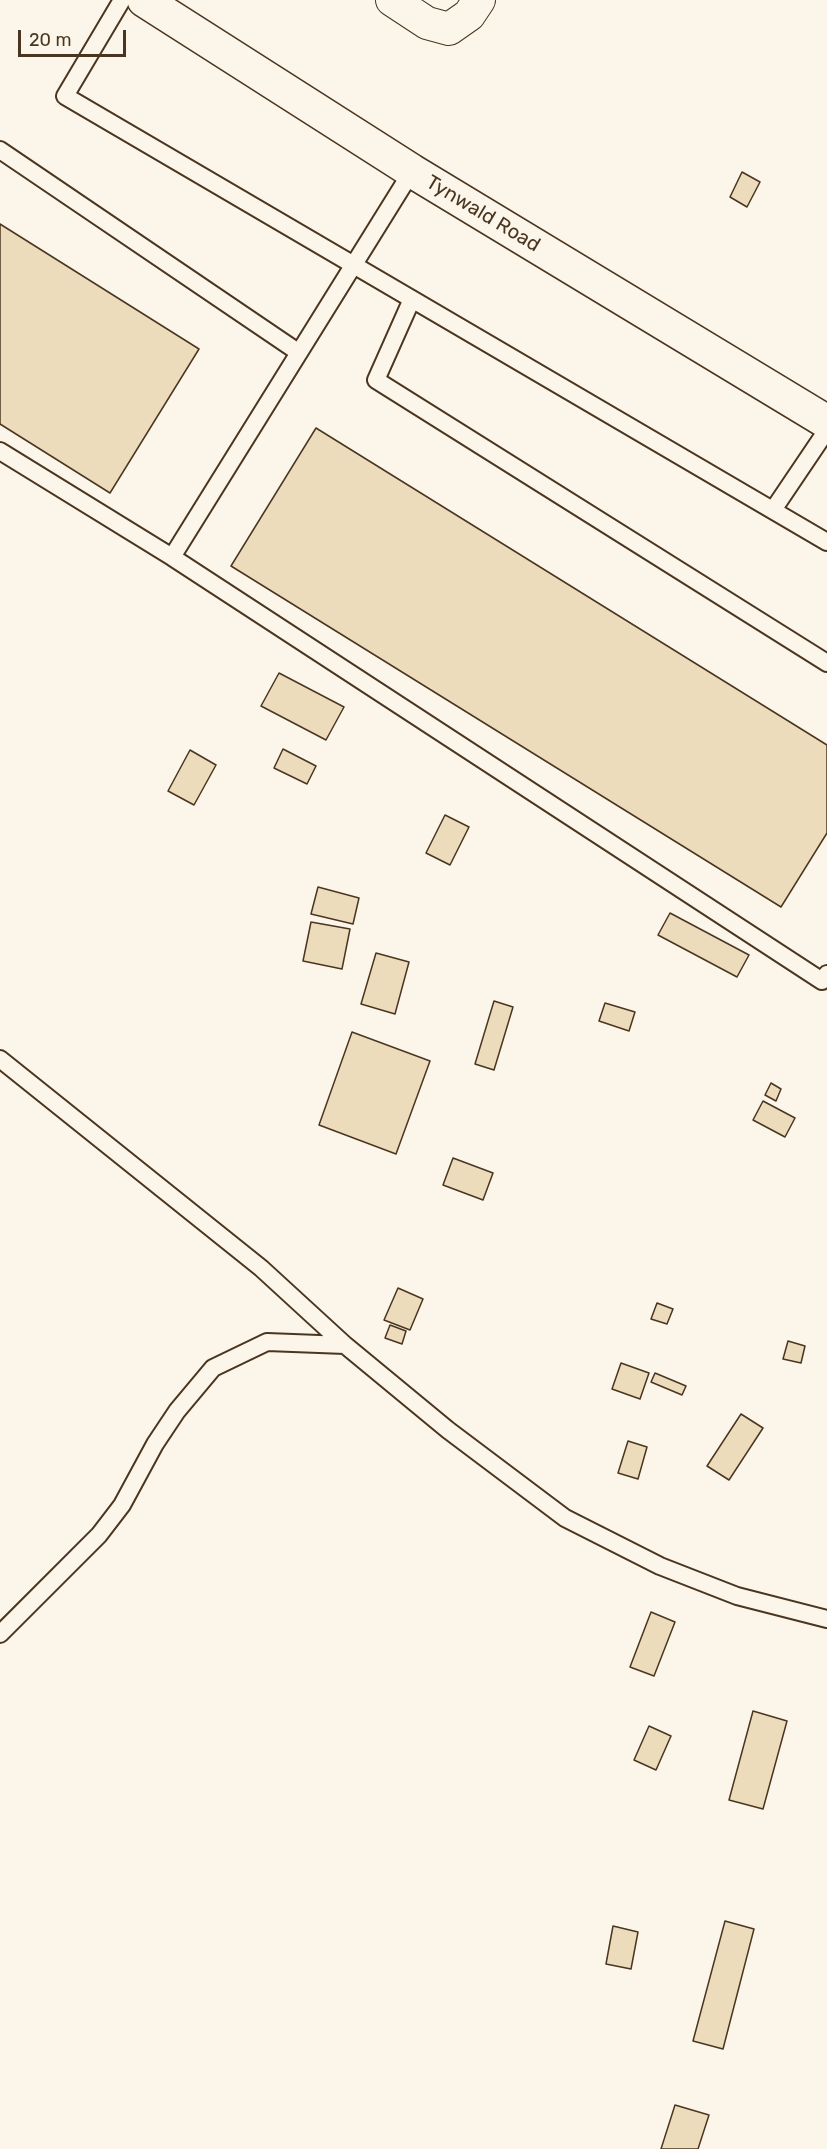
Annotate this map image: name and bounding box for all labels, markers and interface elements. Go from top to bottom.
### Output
scale bar [21,18,129,56]
text: 20 m [29,29,71,51]
street label: Tynwald Road [422,171,544,257]

